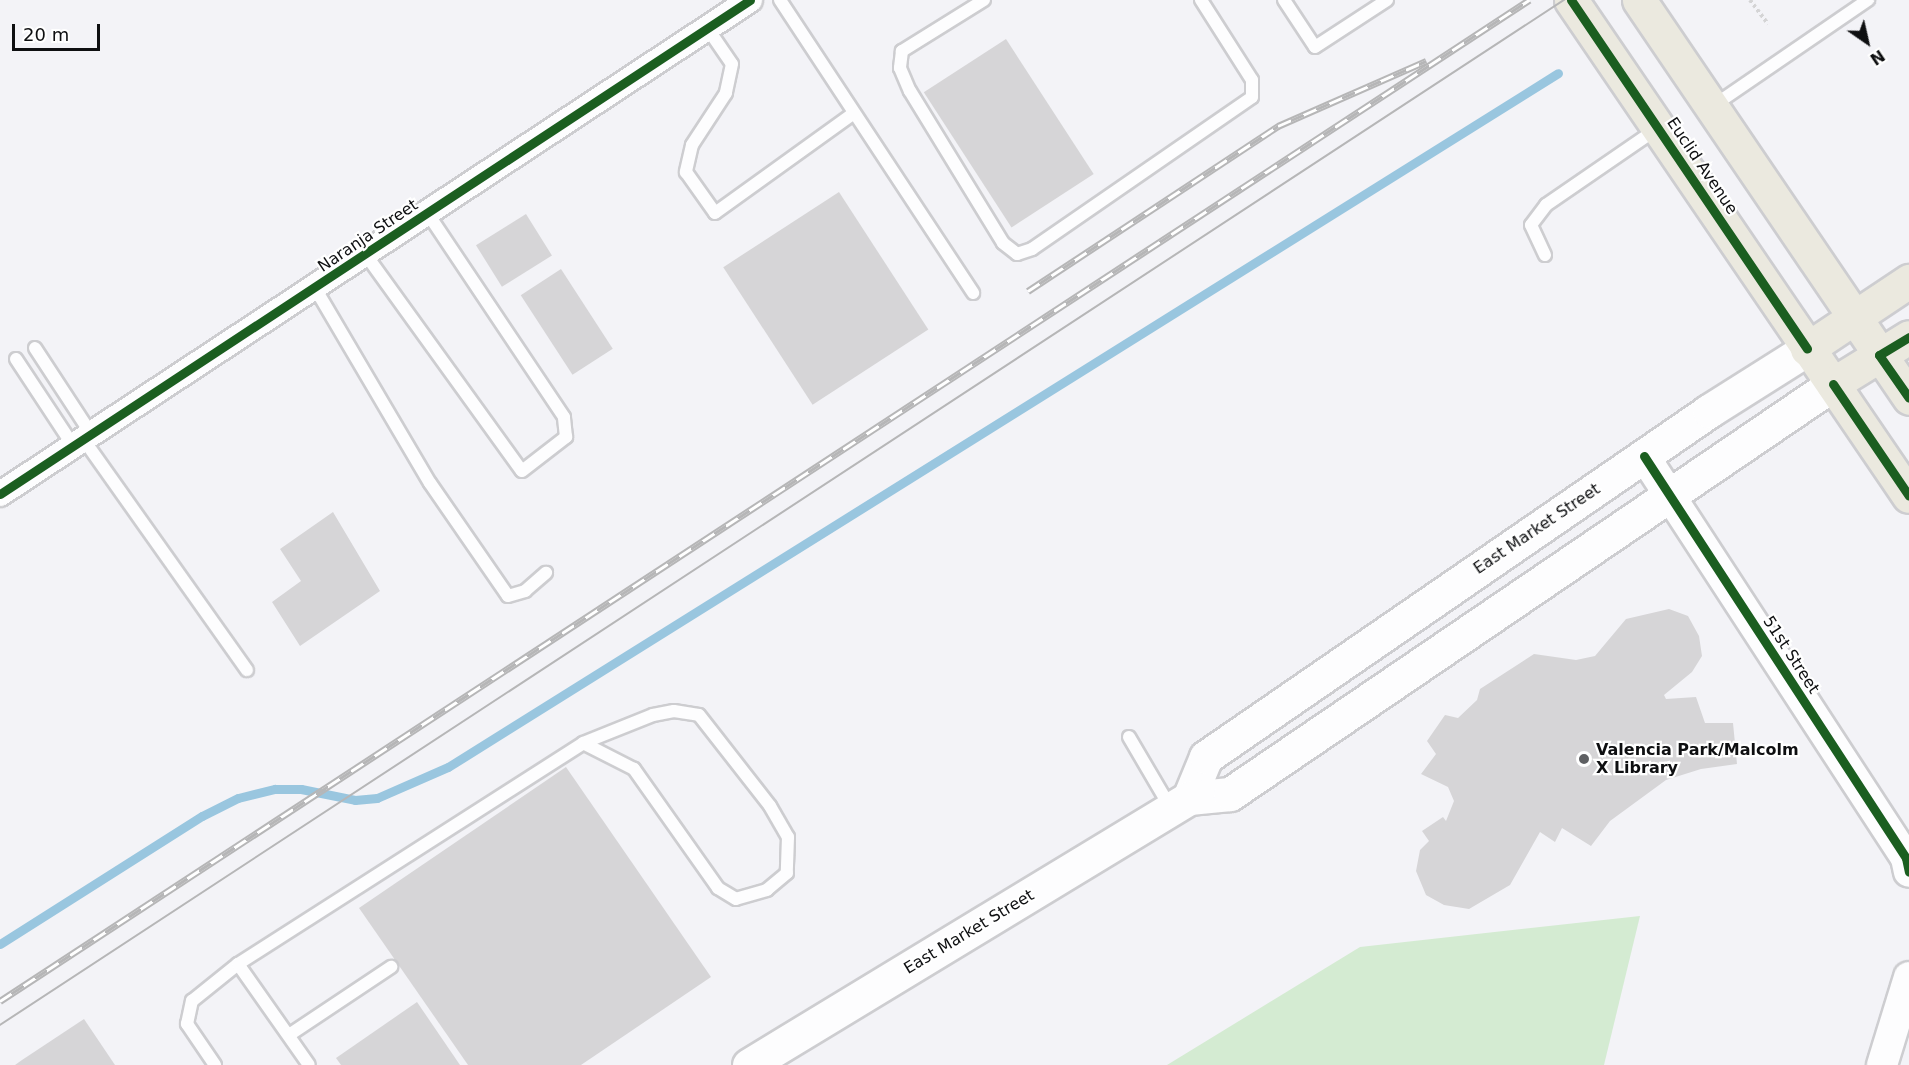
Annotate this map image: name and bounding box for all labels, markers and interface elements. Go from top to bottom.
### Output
scale bar [15,12,104,50]
north arrow [1837,12,1897,72]
text: 20 m [23,24,69,45]
text: N [1866,46,1888,69]
street label: Euclid Avenue [1663,114,1741,218]
street label: Naranja Street [314,196,422,276]
street label: East Market Street [1470,480,1604,578]
street label: 51st Street [1759,613,1823,697]
place label: Valencia Park/Malcolm X Library [1596,740,1799,778]
marker: Valencia Park/Malcolm X Library [1577,752,1591,766]
street label: East Market Street [900,886,1038,978]

